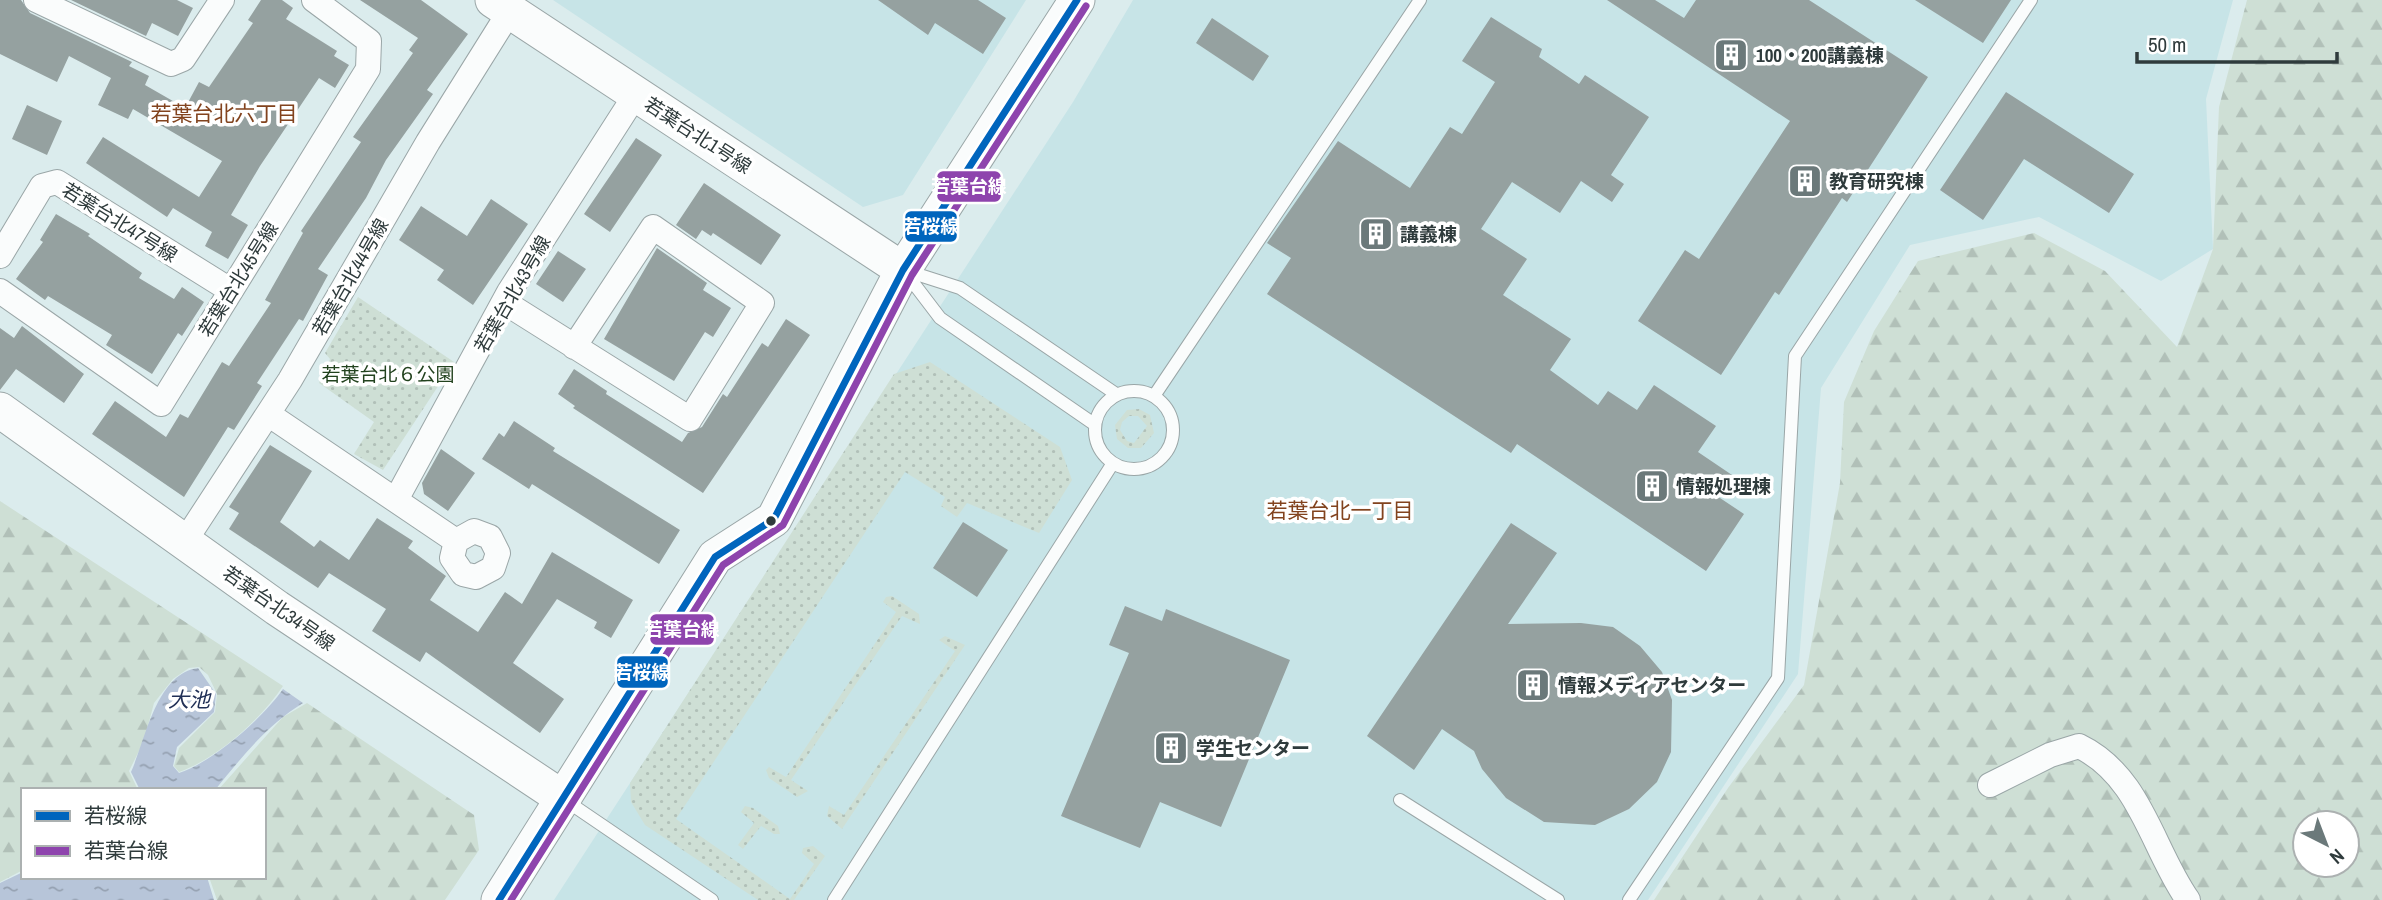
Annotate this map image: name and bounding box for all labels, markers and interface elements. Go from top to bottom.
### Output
scale bar [2137,21,2336,65]
text: 50 m [2148,30,2186,59]
building icon: 100・200講義棟 [1712,36,1750,74]
place label: 100・200講義棟 [1756,42,1884,68]
street label: 若葉台北1号線 [639,91,757,179]
district label: 若葉台北六丁目 [151,99,298,128]
building icon: 教育研究棟 [1786,162,1824,200]
place label: 教育研究棟 [1829,168,1924,194]
line badge: 若葉台線 [936,170,1002,203]
text: 若葉台線 [931,173,1007,199]
street label: 若葉台北47号線 [57,176,183,268]
line badge: 若桜線 [904,210,958,243]
text: 若桜線 [902,213,960,239]
street label: 若葉台北44号線 [306,214,394,340]
building icon: 講義棟 [1357,215,1395,253]
street label: 若葉台北45号線 [192,216,284,342]
place label: 講義棟 [1400,221,1457,247]
street label: 若葉台北43号線 [468,231,556,357]
park label: 若葉台北６公園 [321,361,455,387]
building icon: 情報処理棟 [1633,467,1671,505]
place label: 情報処理棟 [1676,473,1771,499]
district label: 若葉台北一丁目 [1267,496,1414,525]
unlabelled marker [764,514,778,528]
street label: 若葉台北34号線 [218,560,340,656]
line badge: 若葉台線 [649,613,715,646]
text: 若葉台線 [644,616,720,642]
line badge: 若桜線 [616,655,669,689]
text: 若桜線 [613,659,671,685]
building icon: 情報メディアセンター [1514,666,1552,704]
place label: 情報メディアセンター [1558,672,1746,698]
water label: 大池 [168,685,212,714]
building icon: 学生センター [1152,729,1190,767]
place label: 学生センター [1196,735,1310,761]
legend [21,788,266,879]
text: 若桜線 [84,801,147,830]
north arrow [2291,809,2361,879]
text: 若葉台線 [84,836,168,865]
text: N [2324,843,2350,870]

